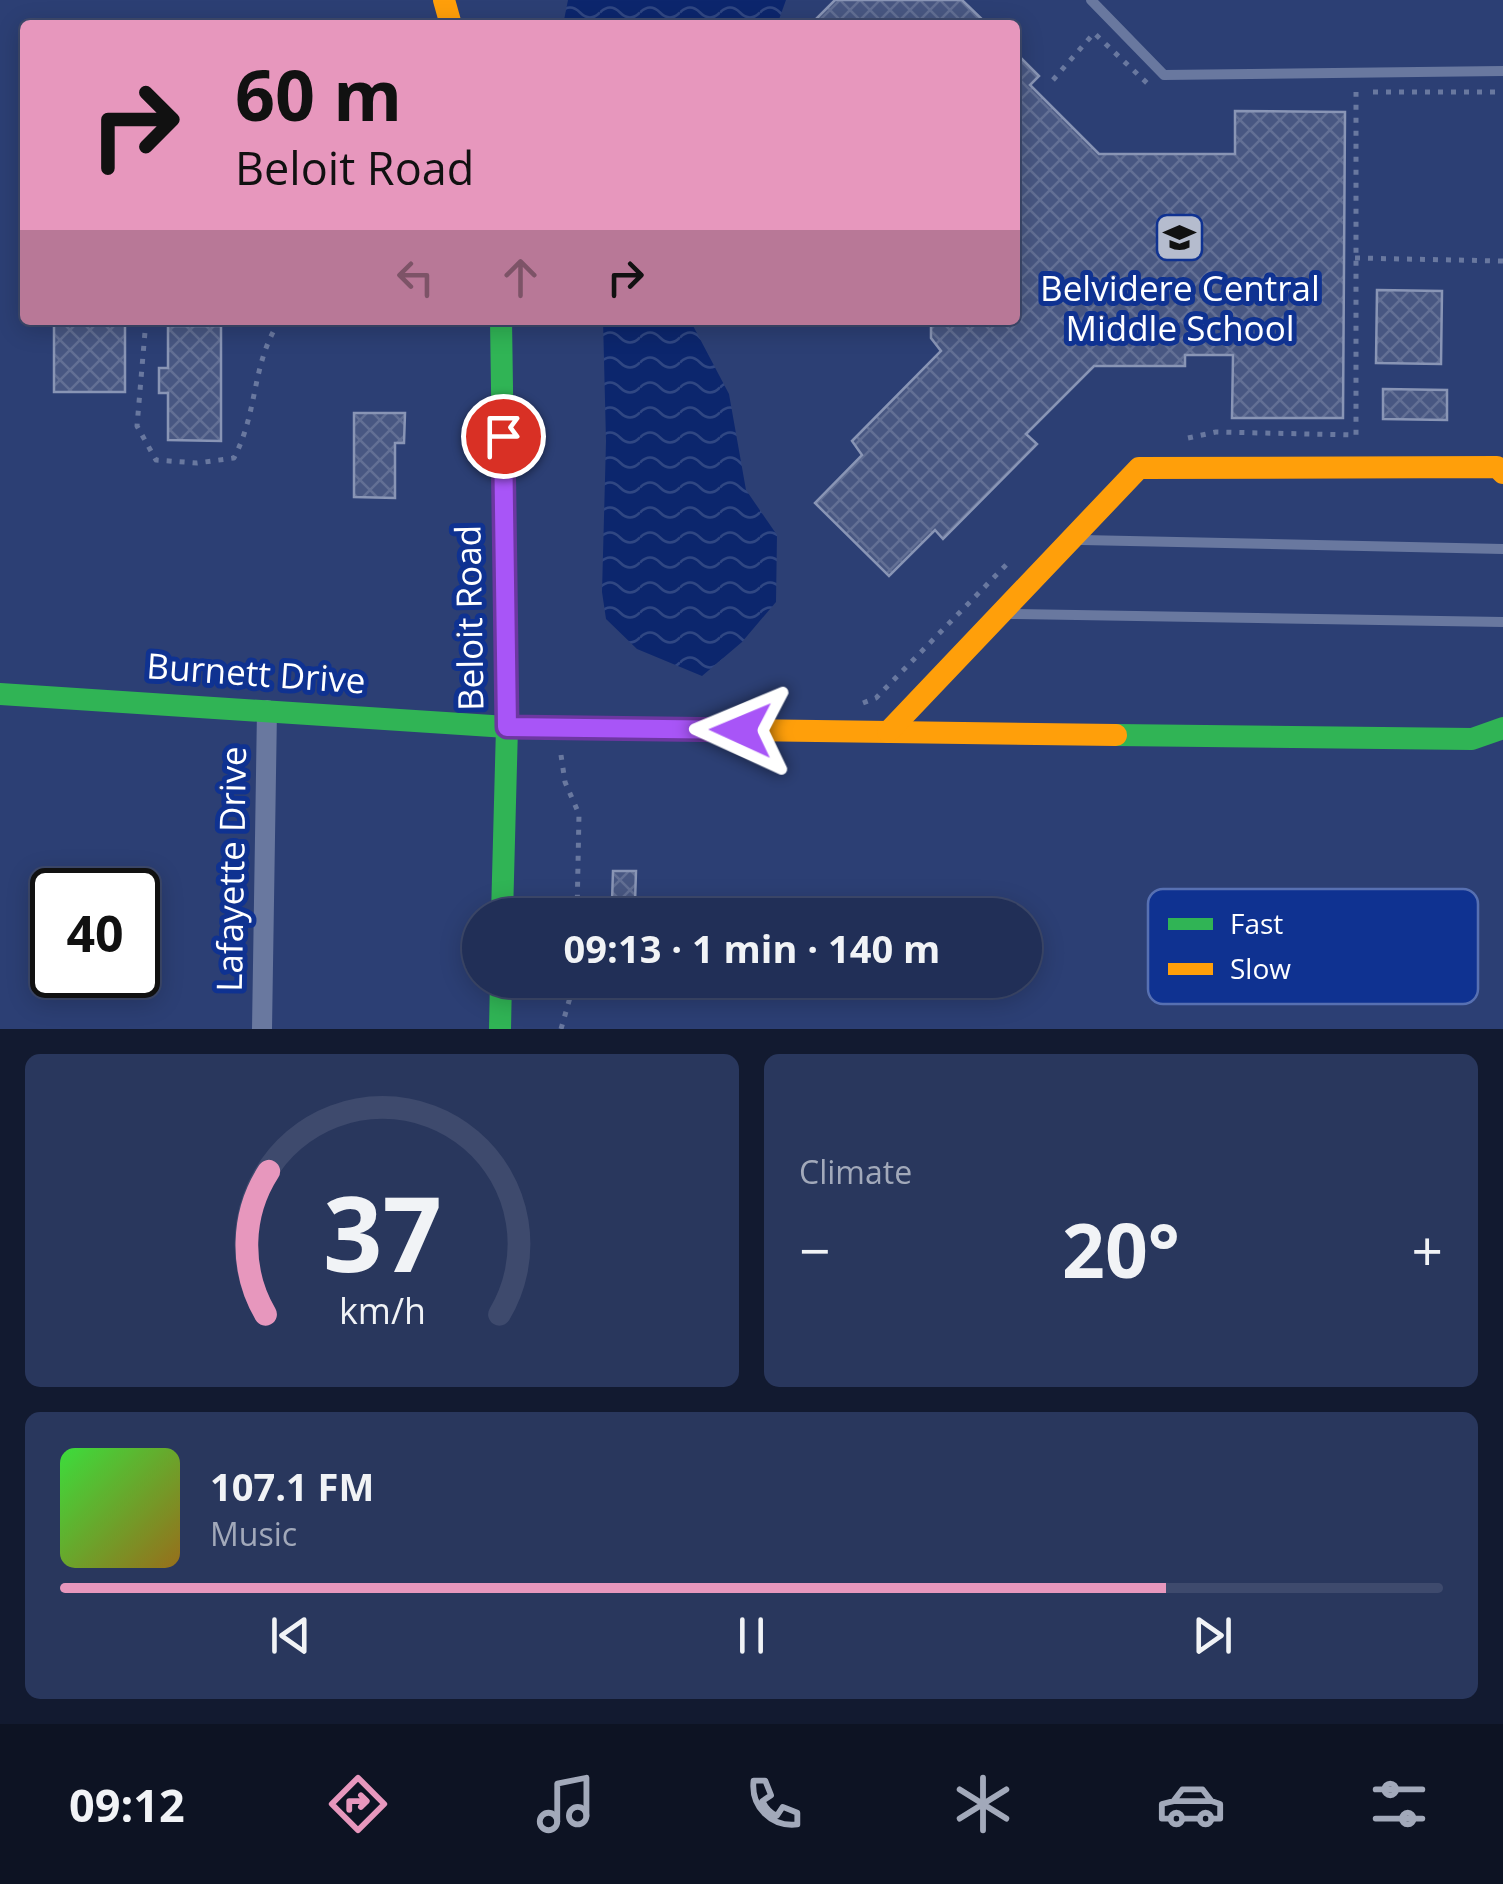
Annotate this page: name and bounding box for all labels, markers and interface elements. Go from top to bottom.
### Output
text: 60 m [235,46,402,142]
icon: right [70,60,200,190]
text: Beloit Road [235,137,474,198]
school or university icon: Belvidere Central Middle School [1154,211,1206,263]
icon: left [388,250,443,305]
icon: ahead [493,250,548,305]
icon: right [598,250,653,305]
place label: Belvidere Central Middle School [1040,264,1320,351]
pin [461,394,546,479]
icon: arrive [476,409,531,464]
street label: Beloit Road [443,525,494,711]
street label: Burnett Drive [145,641,367,704]
position arrow [689,678,793,782]
street label: Lafayette Drive [205,746,256,992]
speed limit sign: 40 [30,868,160,998]
legend [1148,889,1478,1004]
text: Fast [1230,904,1283,942]
text: 09:13 · 1 min · 140 m [564,922,940,974]
text: Slow [1230,949,1291,987]
text: Climate [799,1150,912,1193]
text: 37 [323,1161,441,1302]
text: 20° [1062,1198,1180,1300]
text: − [799,1212,830,1287]
text: + [1412,1212,1443,1287]
text: km/h [339,1286,425,1334]
text: 107.1 FM [210,1460,374,1512]
text: Music [210,1512,297,1555]
icon: previous [263,1608,318,1663]
icon: pause [724,1608,779,1663]
icon: next [1185,1608,1240,1663]
icon: directions [323,1769,393,1839]
icon: music [531,1769,601,1839]
icon: phone [739,1769,809,1839]
icon: climate [948,1769,1018,1839]
icon: car [1156,1769,1226,1839]
icon: filters [1364,1769,1434,1839]
text: 09:12 [69,1774,185,1835]

